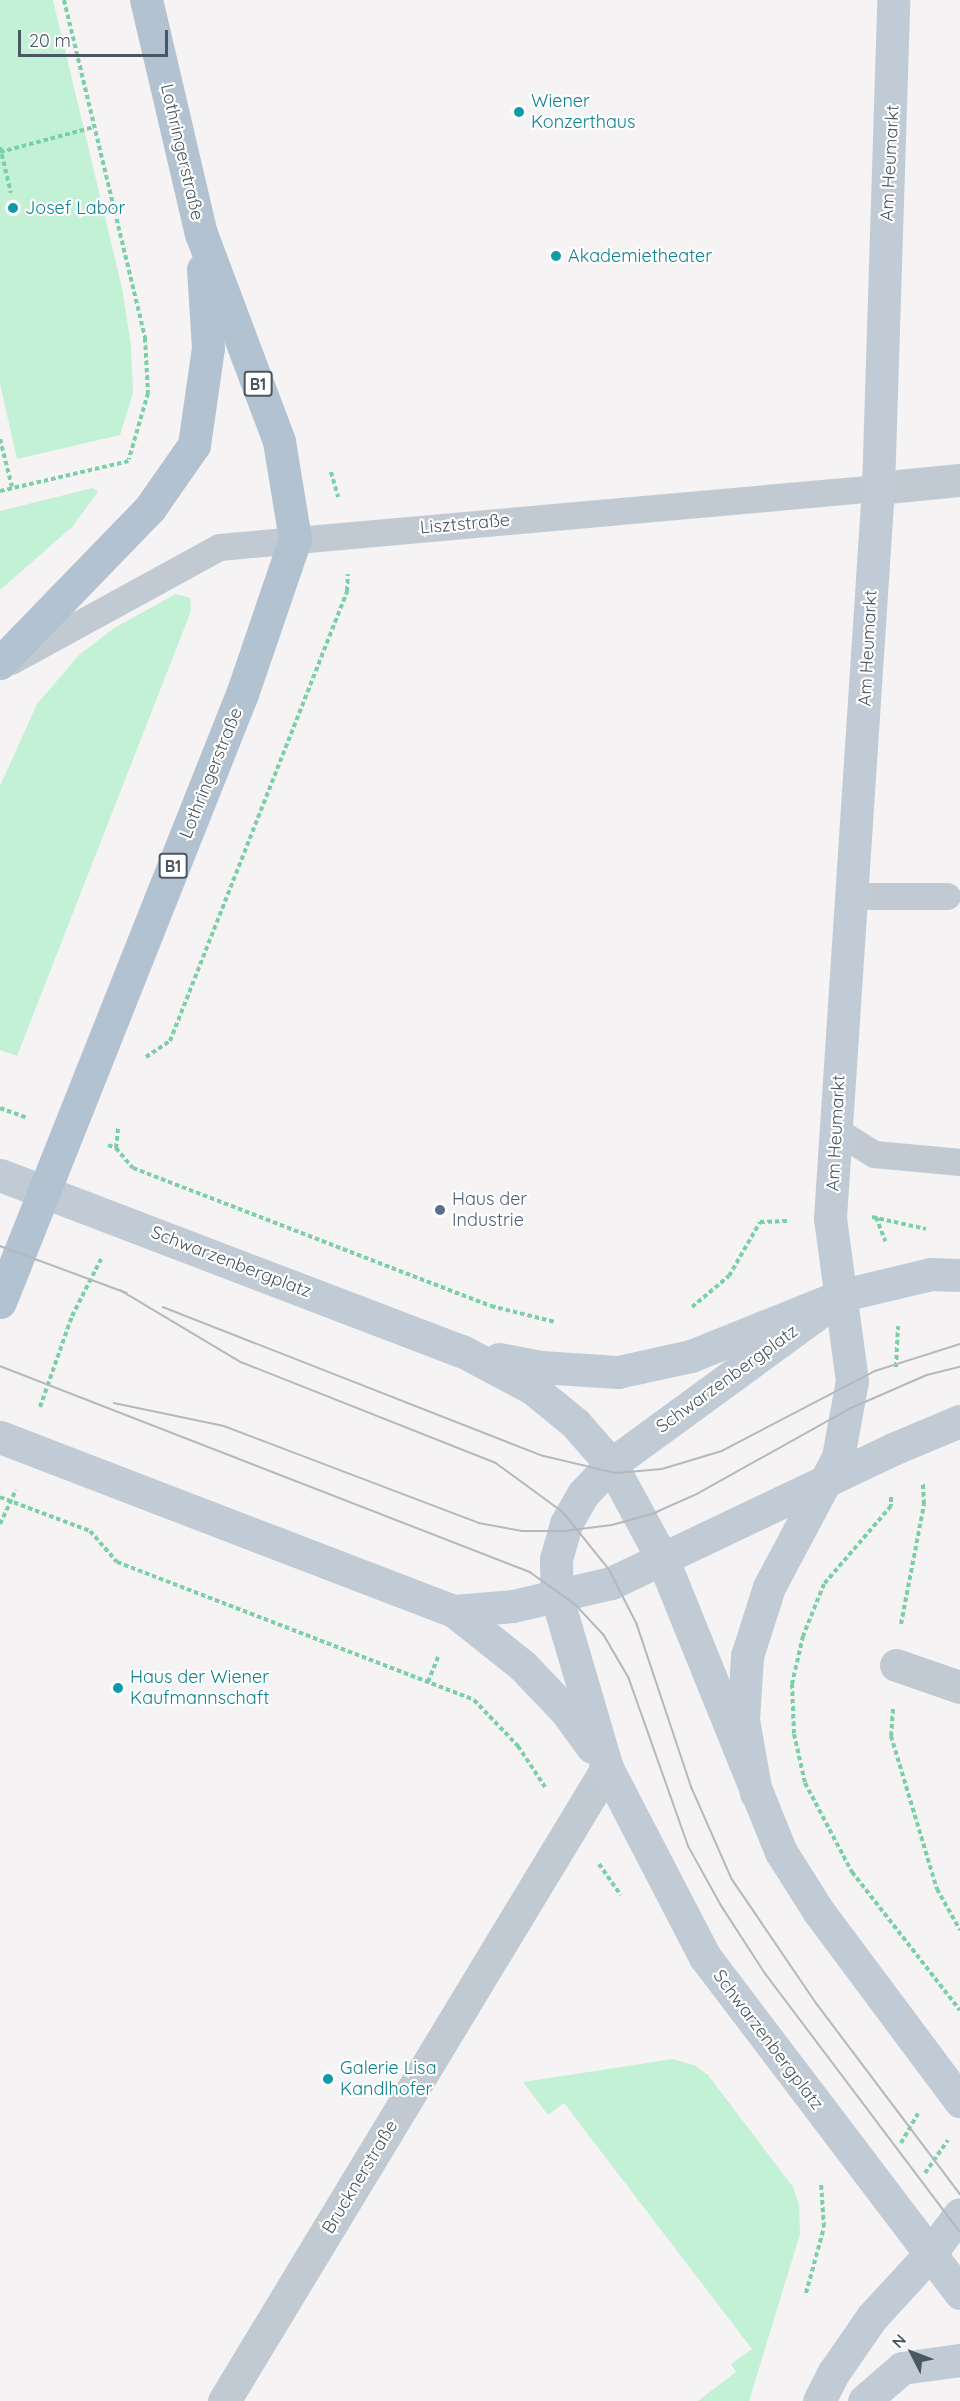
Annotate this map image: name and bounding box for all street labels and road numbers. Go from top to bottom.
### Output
street label: Lothringerstraße [156,82,208,222]
street label: Am Heumarkt [876,104,904,222]
road number: B1 [243,371,273,397]
street label: Lisztstraße [419,509,511,539]
street label: Am Heumarkt [854,589,882,707]
street label: Lothringerstraße [175,704,247,842]
road number: B1 [158,853,188,879]
street label: Am Heumarkt [822,1074,850,1192]
street label: Schwarzenbergplatz [148,1221,314,1303]
street label: Schwarzenbergplatz [652,1320,802,1438]
street label: Schwarzenbergplatz [708,1966,828,2114]
street label: Brucknerstraße [318,2116,402,2238]

